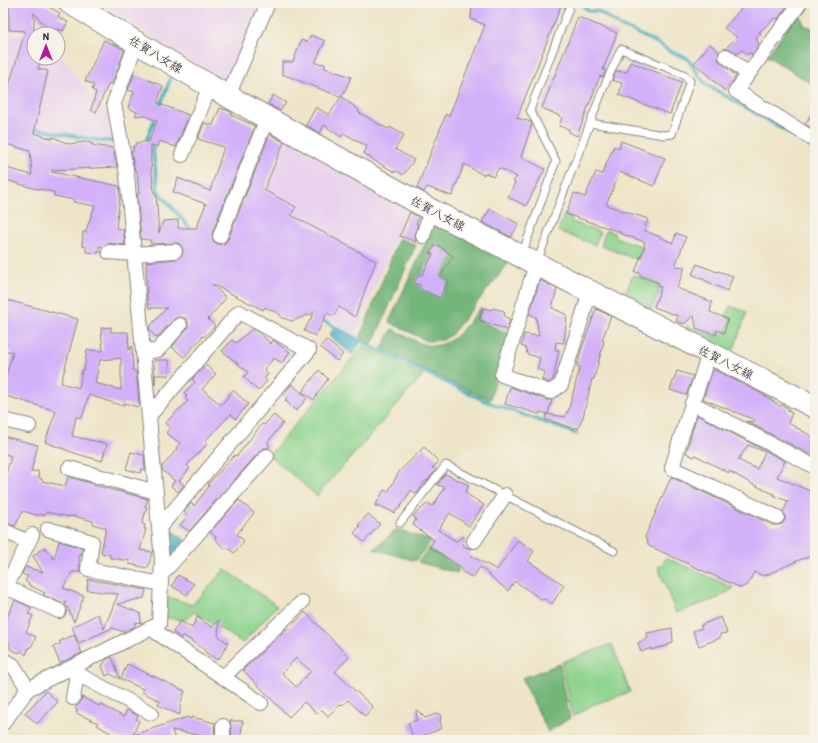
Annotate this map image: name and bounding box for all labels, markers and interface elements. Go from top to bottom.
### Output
north arrow [26,26,66,66]
text: N [43,29,49,43]
street label: 佐賀八女線 [126,31,186,77]
street label: 佐賀八女線 [408,191,468,235]
street label: 佐賀八女線 [695,341,757,383]

